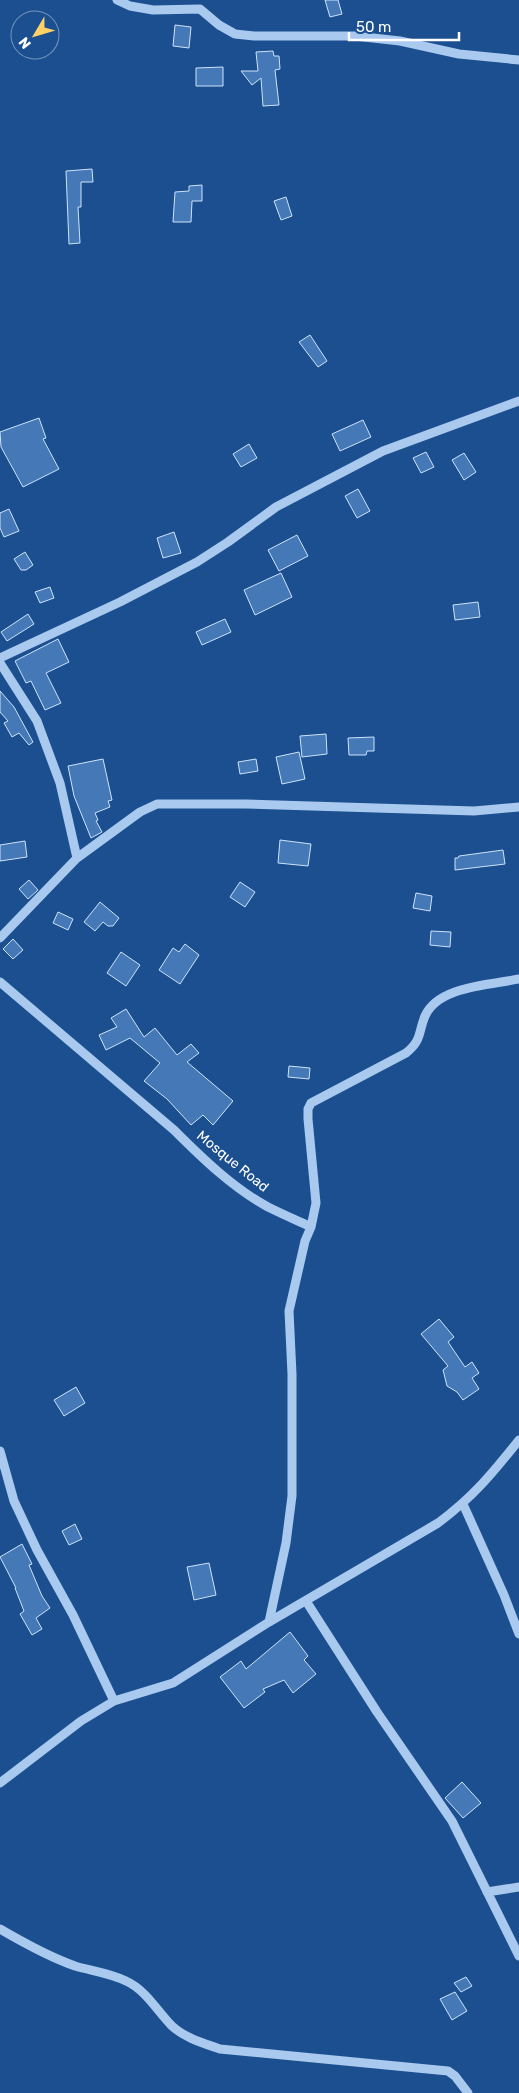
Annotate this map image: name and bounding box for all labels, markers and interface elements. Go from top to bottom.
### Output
north arrow [10,10,60,60]
scale bar [349,10,459,42]
text: 50 m [356,18,391,36]
text: N [15,33,35,52]
street label: Mosque Road [193,1127,272,1196]

